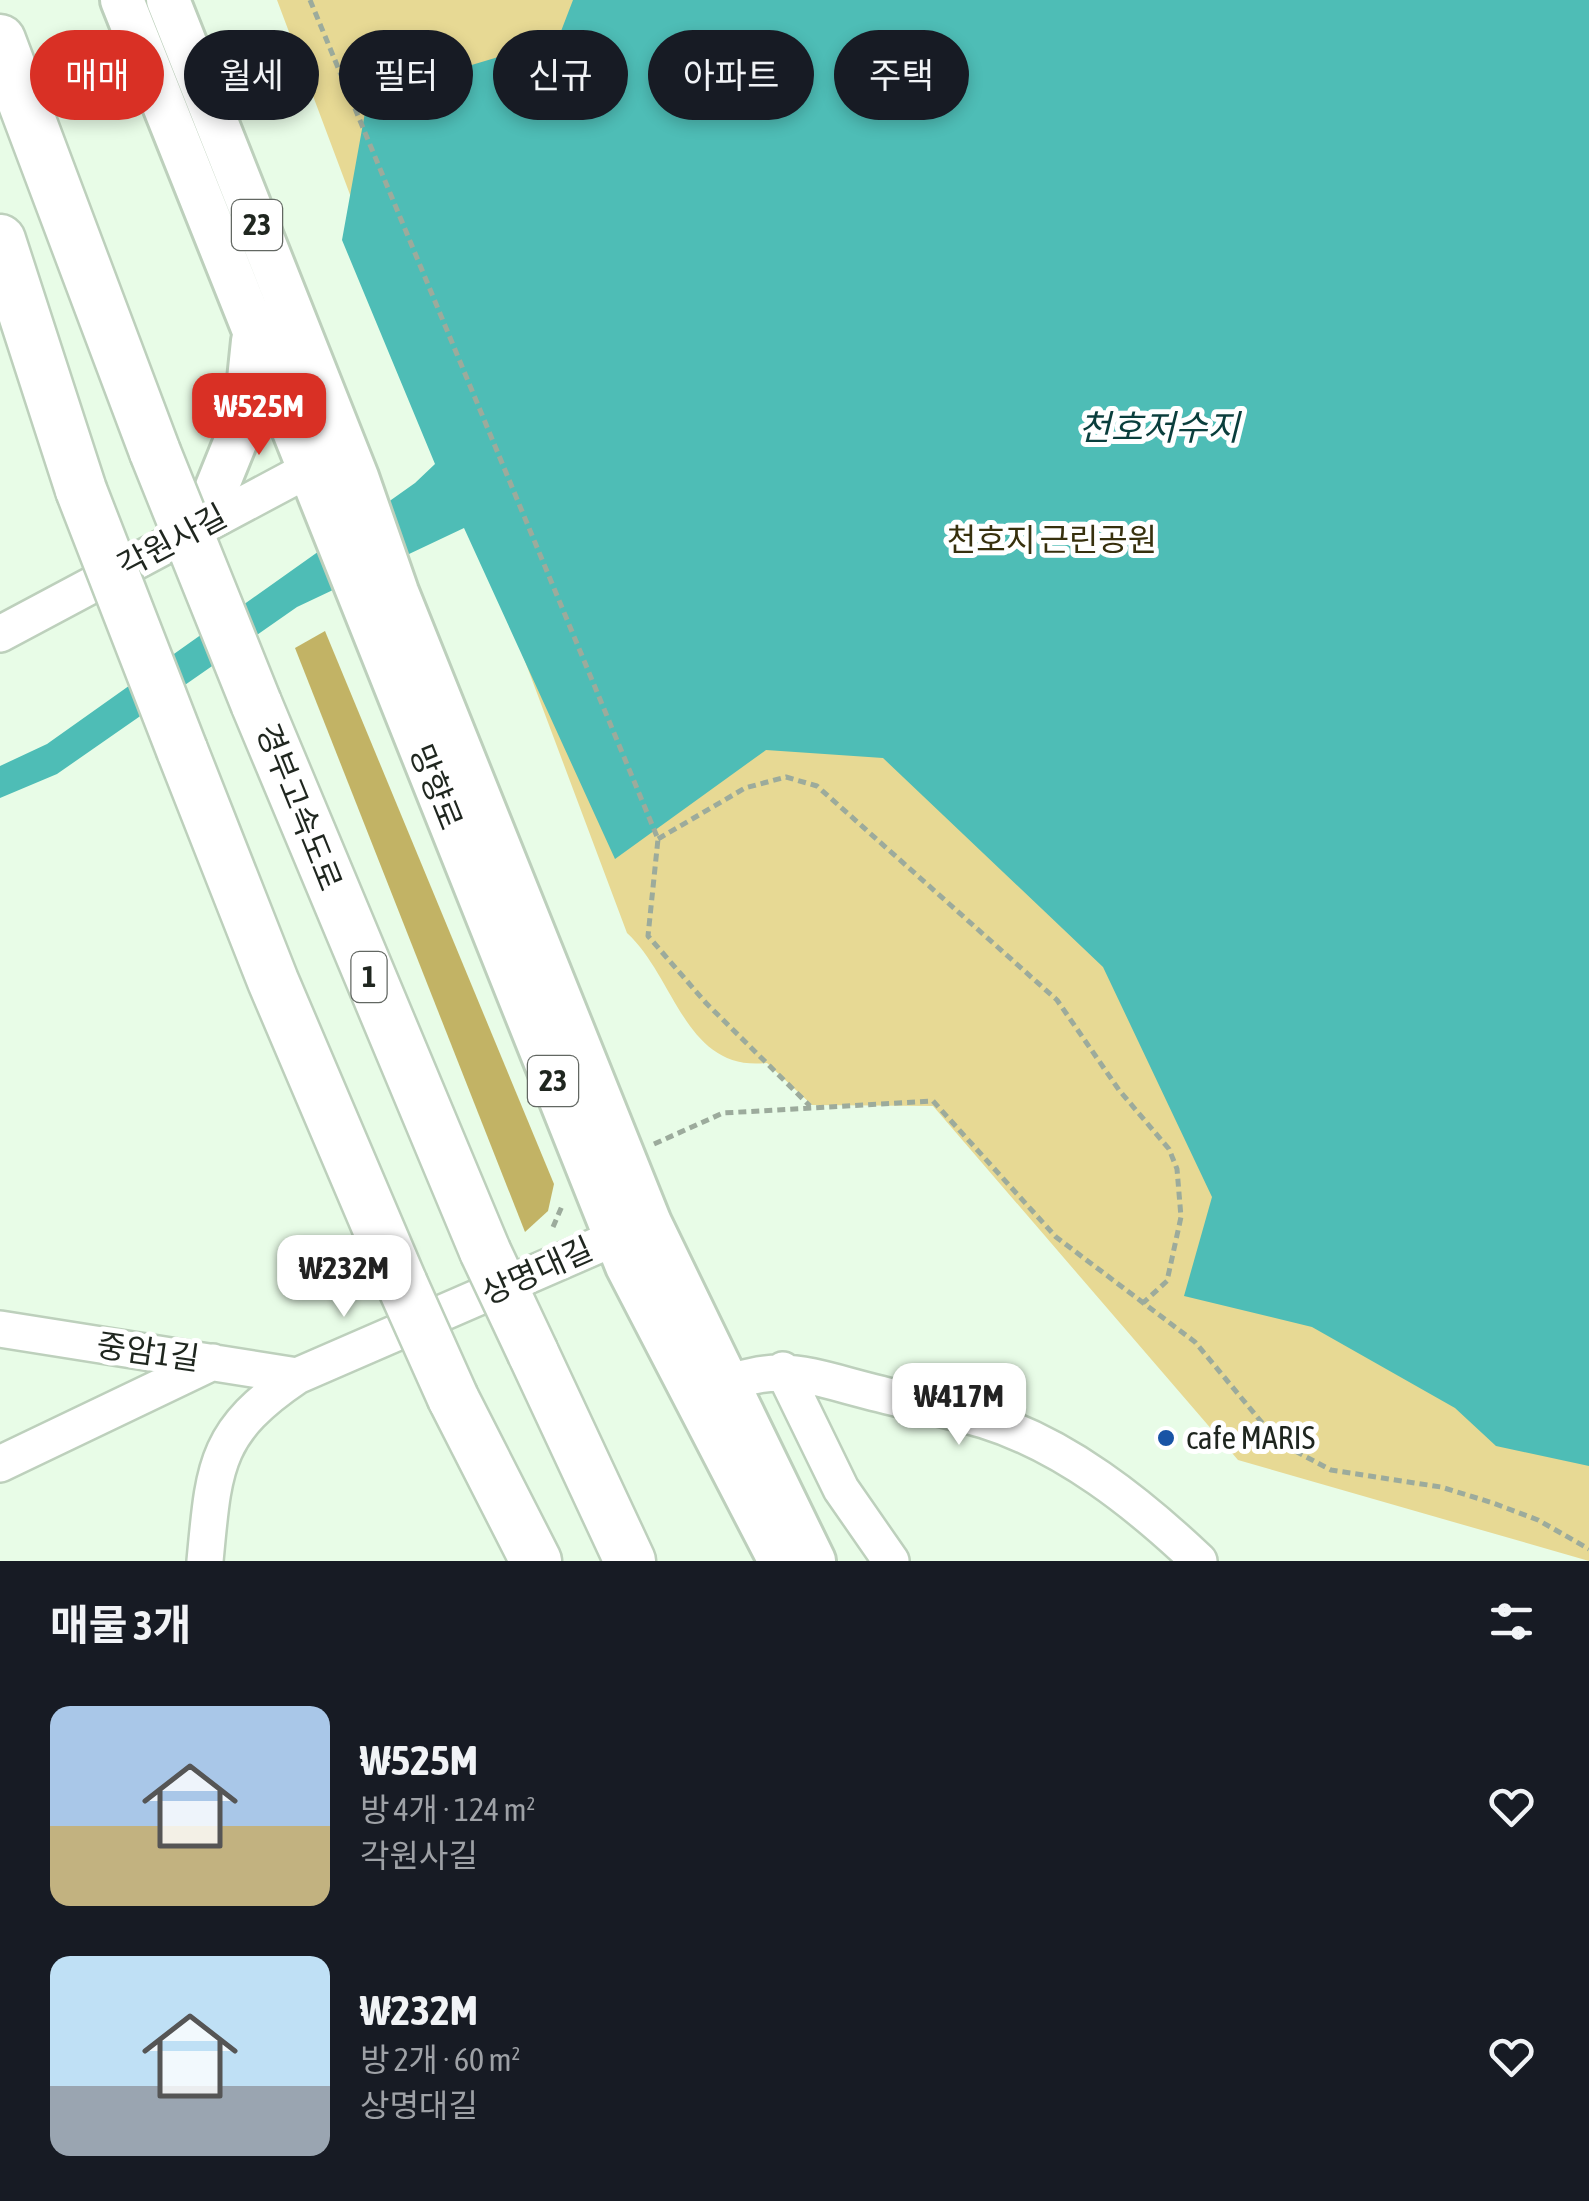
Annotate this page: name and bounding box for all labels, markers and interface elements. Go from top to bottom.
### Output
chip: 매매 [30,30,164,120]
chip: 월세 [184,30,319,120]
chip: 필터 [339,30,473,120]
chip: 신규 [493,30,628,120]
chip: 아파트 [648,30,814,120]
chip: 주택 [834,30,969,120]
road number: 23 [232,200,282,250]
pin: ₩525M [189,373,329,458]
text: ₩525M [214,387,304,424]
water label: 천호저수지 [1078,407,1242,447]
street label: 각원사길 [111,497,232,585]
park label: 천호지 근린공원 [947,521,1157,558]
street label: 경부고속도로 [249,718,350,896]
street label: 망향로 [403,739,470,835]
road number: 1 [352,952,386,1002]
road number: 23 [528,1056,578,1106]
street label: 상명대길 [475,1230,598,1311]
pin: ₩232M [274,1235,414,1320]
text: ₩232M [299,1249,389,1286]
street label: 중암1길 [94,1326,202,1377]
pin: ₩417M [889,1363,1029,1448]
text: ₩417M [914,1377,1004,1414]
place label: cafe MARIS [1186,1419,1315,1456]
marker: cafe MARIS [1155,1427,1177,1449]
icon: filters [1484,1594,1539,1649]
text: 매물 3개 [50,1601,191,1649]
text: ₩525M [360,1736,478,1784]
icon: home [130,1746,250,1866]
icon: heart [1484,1779,1539,1834]
text: 방 4개 · 124 m² [360,1791,535,1828]
text: 각원사길 [360,1837,478,1874]
text: ₩232M [360,1986,478,2034]
icon: home [130,1996,250,2116]
icon: heart [1484,2029,1539,2084]
text: 방 2개 · 60 m² [360,2041,520,2078]
text: 상명대길 [360,2087,478,2124]

